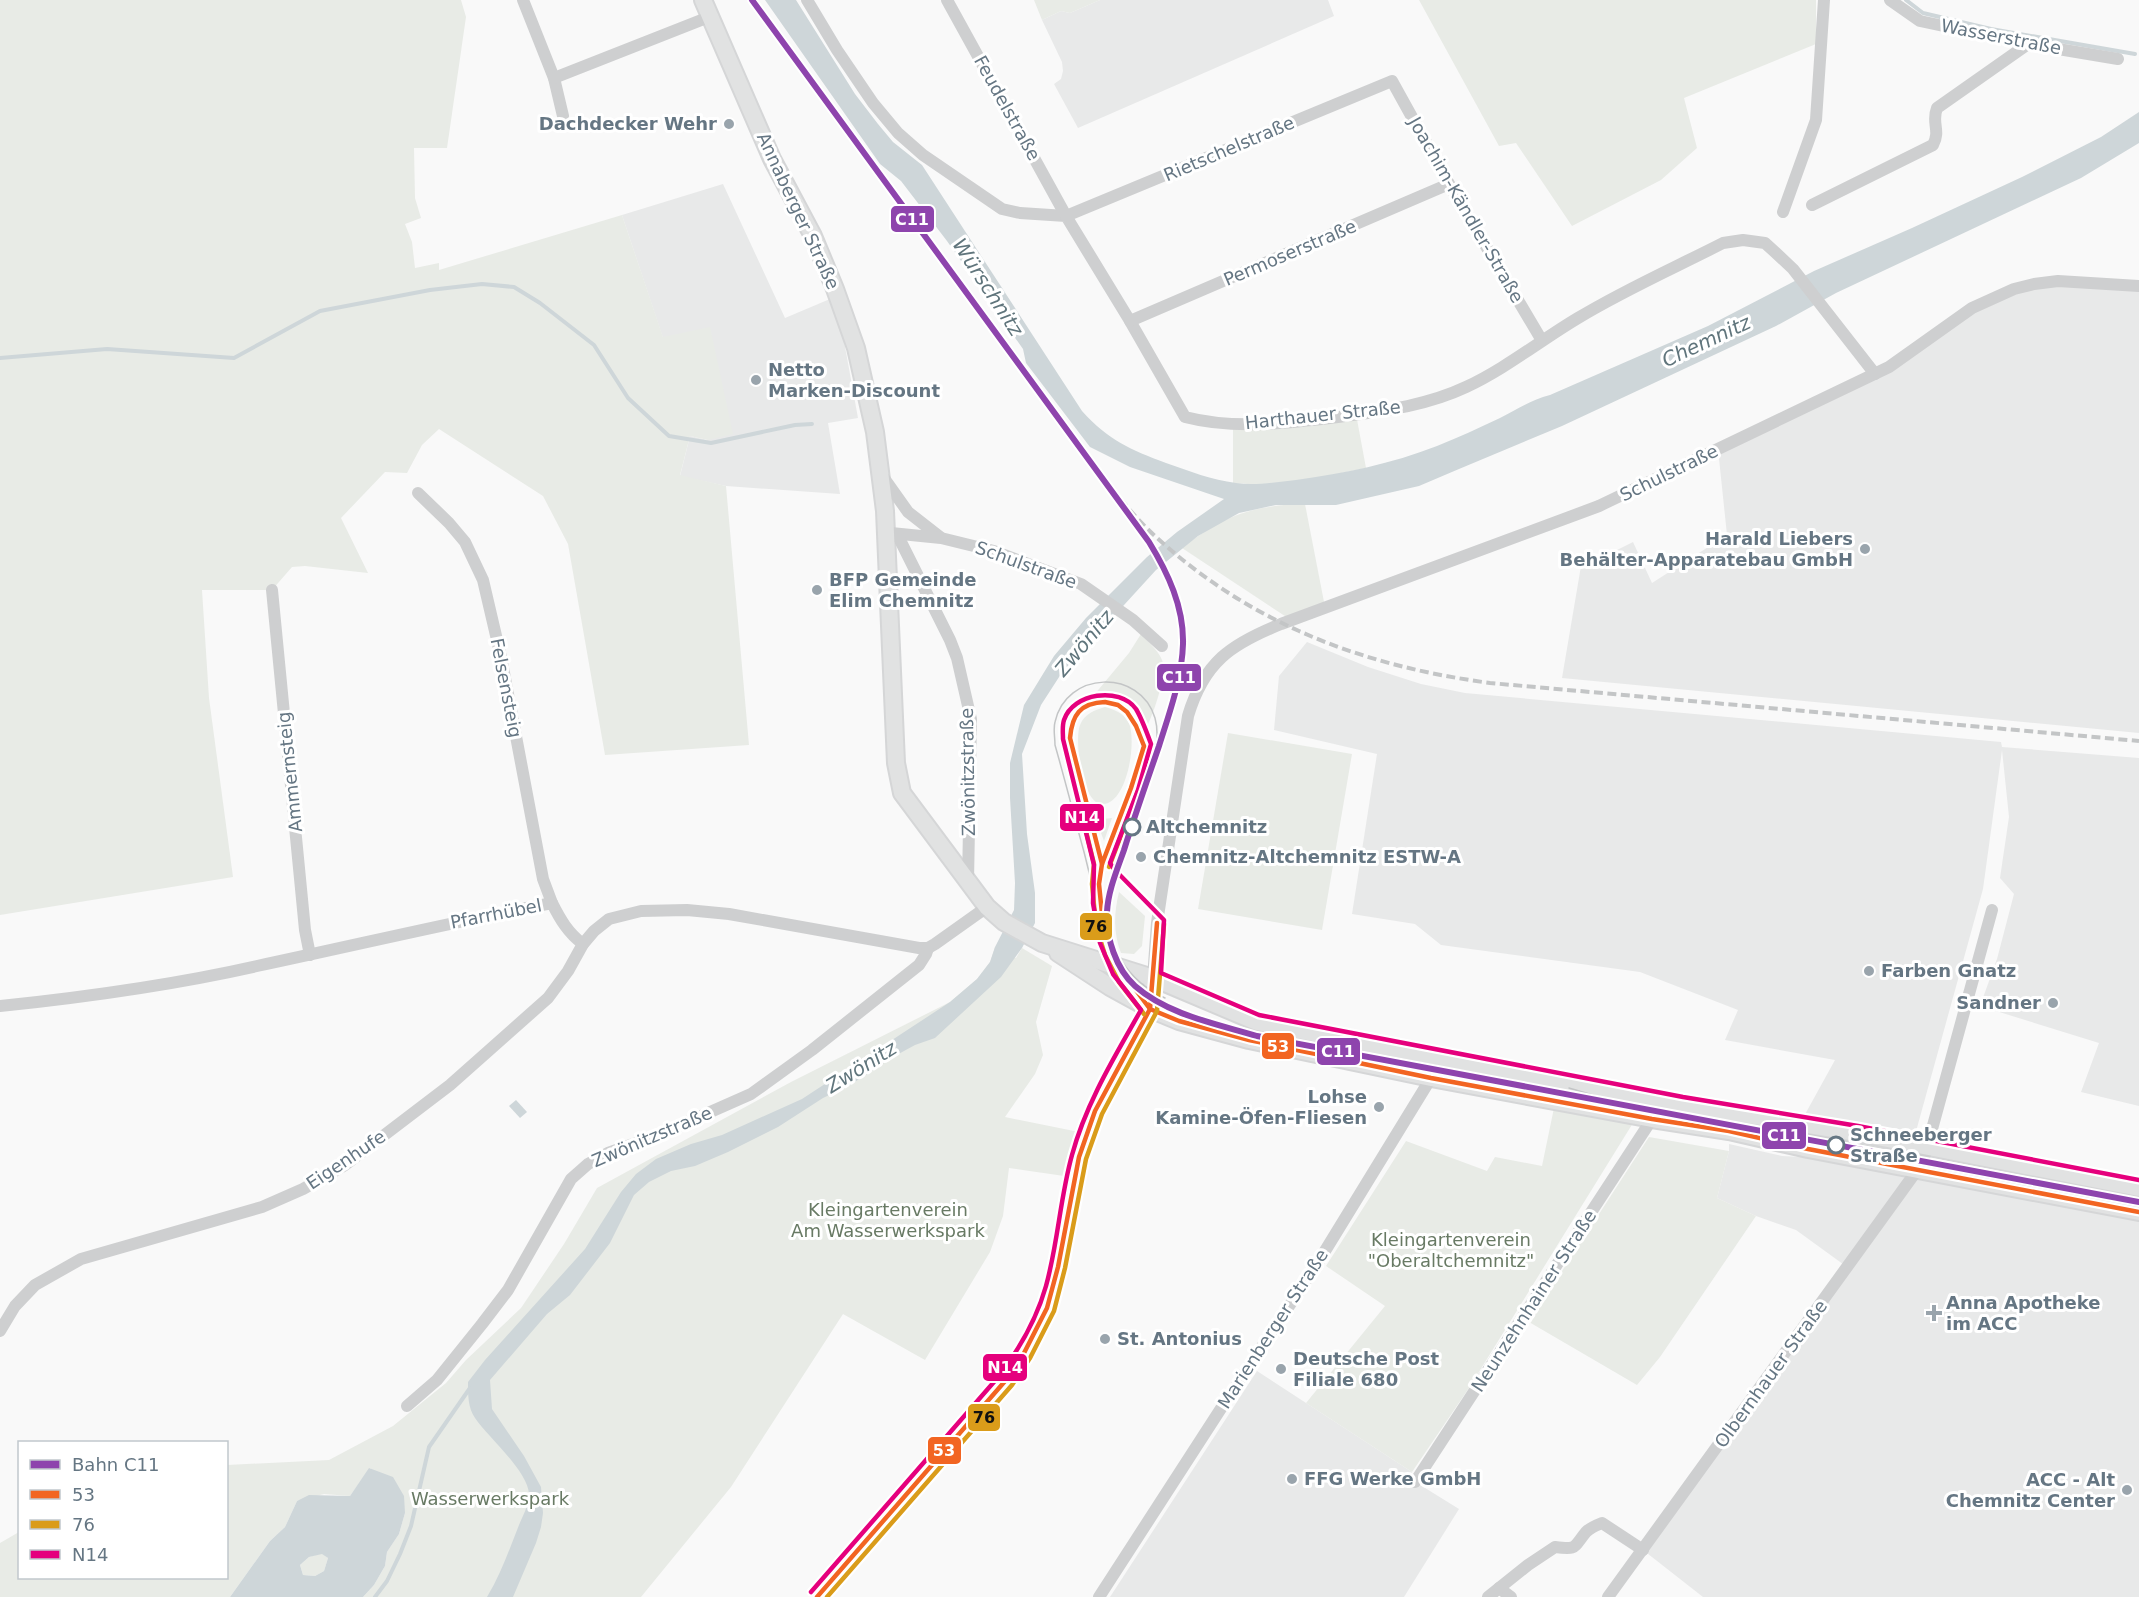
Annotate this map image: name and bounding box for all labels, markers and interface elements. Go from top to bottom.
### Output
street label: Wasserstraße [1939,15,2063,58]
street label: Feudelstraße [970,52,1045,164]
street label: Rietschelstraße [1160,112,1297,185]
street label: Joachim-Kändler-Straße [1404,112,1528,306]
place label: Dachdecker Wehr [539,113,717,134]
marker: Dachdecker Wehr [722,117,736,131]
street label: Annaberger Straße [753,129,844,293]
line badge: C11 [890,205,935,233]
text: C11 [895,210,929,229]
street label: Permoserstraße [1220,215,1359,290]
water label: Würschnitz [948,234,1029,341]
water label: Chemnitz [1658,310,1755,372]
place label: Netto Marken-Discount [768,359,940,401]
marker: Netto Marken-Discount [749,373,763,387]
street label: Harthauer Straße [1244,396,1402,433]
street label: Schulstraße [1616,440,1721,505]
place label: Harald Liebers Behälter-Apparatebau GmbH [1560,528,1853,570]
street label: Schulstraße [973,536,1080,593]
marker: Harald Liebers Behälter-Apparatebau GmbH [1858,542,1872,556]
place label: BFP Gemeinde Elim Chemnitz [829,569,977,611]
marker: BFP Gemeinde Elim Chemnitz [810,583,824,597]
water label: Zwönitz [1049,605,1119,682]
street label: Felsensteig [487,636,526,740]
line badge: C11 [1156,663,1202,692]
text: C11 [1162,668,1196,687]
street label: Zwönitzstraße [956,708,979,836]
street label: Ammernsteig [273,711,306,833]
line badge: N14 [1059,803,1105,832]
text: N14 [1064,808,1100,827]
place label: Altchemnitz [1146,816,1267,837]
marker: Altchemnitz [1123,818,1141,836]
place label: Chemnitz-Altchemnitz ESTW-A [1153,846,1461,867]
marker: Chemnitz-Altchemnitz ESTW-A [1134,850,1148,864]
street label: Pfarrhübel [448,894,543,933]
line badge: 76 [1079,912,1113,941]
text: 76 [1085,917,1107,936]
place label: Farben Gnatz [1881,960,2016,981]
marker: Farben Gnatz [1862,964,1876,978]
place label: Sandner [1956,992,2041,1013]
marker: Sandner [2046,996,2060,1010]
line badge: 53 [1261,1032,1295,1060]
water label: Zwönitz [820,1036,901,1099]
text: 53 [1267,1037,1289,1056]
line badge: C11 [1316,1037,1361,1066]
text: C11 [1321,1042,1355,1061]
place label: Lohse Kamine-Öfen-Fliesen [1155,1086,1367,1128]
marker: Lohse Kamine-Öfen-Fliesen [1372,1100,1386,1114]
street label: Zwönitzstraße [589,1102,715,1171]
line badge: C11 [1761,1121,1807,1150]
place label: Schneeberger Straße [1850,1124,1992,1166]
street label: Eigenhufe [302,1126,389,1194]
text: C11 [1767,1126,1801,1145]
marker: Schneeberger Straße [1827,1136,1845,1154]
park label: Kleingartenverein Am Wasserwerkspark [791,1199,985,1241]
street label: Neunzehnhainer Straße [1467,1206,1600,1396]
park label: Kleingartenverein "Oberaltchemnitz" [1368,1229,1534,1271]
street label: Marienberger Straße [1213,1245,1332,1412]
place label: Anna Apotheke im ACC [1946,1292,2100,1334]
street label: Olbernhauer Straße [1710,1296,1831,1452]
marker: Anna Apotheke im ACC [1927,1306,1941,1320]
place label: St. Antonius [1117,1328,1242,1349]
marker: St. Antonius [1098,1332,1112,1346]
place label: Deutsche Post Filiale 680 [1293,1348,1440,1390]
line badge: N14 [982,1353,1028,1382]
text: N14 [987,1358,1023,1377]
marker: Deutsche Post Filiale 680 [1274,1362,1288,1376]
line badge: 76 [967,1403,1001,1432]
text: 76 [973,1408,995,1427]
line badge: 53 [927,1436,962,1465]
legend [18,1441,228,1579]
text: 53 [933,1441,955,1460]
text: Bahn C11 [72,1454,159,1475]
place label: FFG Werke GmbH [1304,1468,1481,1489]
place label: ACC - Alt Chemnitz Center [1946,1469,2115,1511]
marker: FFG Werke GmbH [1285,1472,1299,1486]
marker: ACC - Alt Chemnitz Center [2120,1483,2134,1497]
text: 53 [72,1484,95,1505]
park label: Wasserwerkspark [411,1488,570,1509]
text: 76 [72,1514,95,1535]
text: N14 [72,1544,108,1565]

